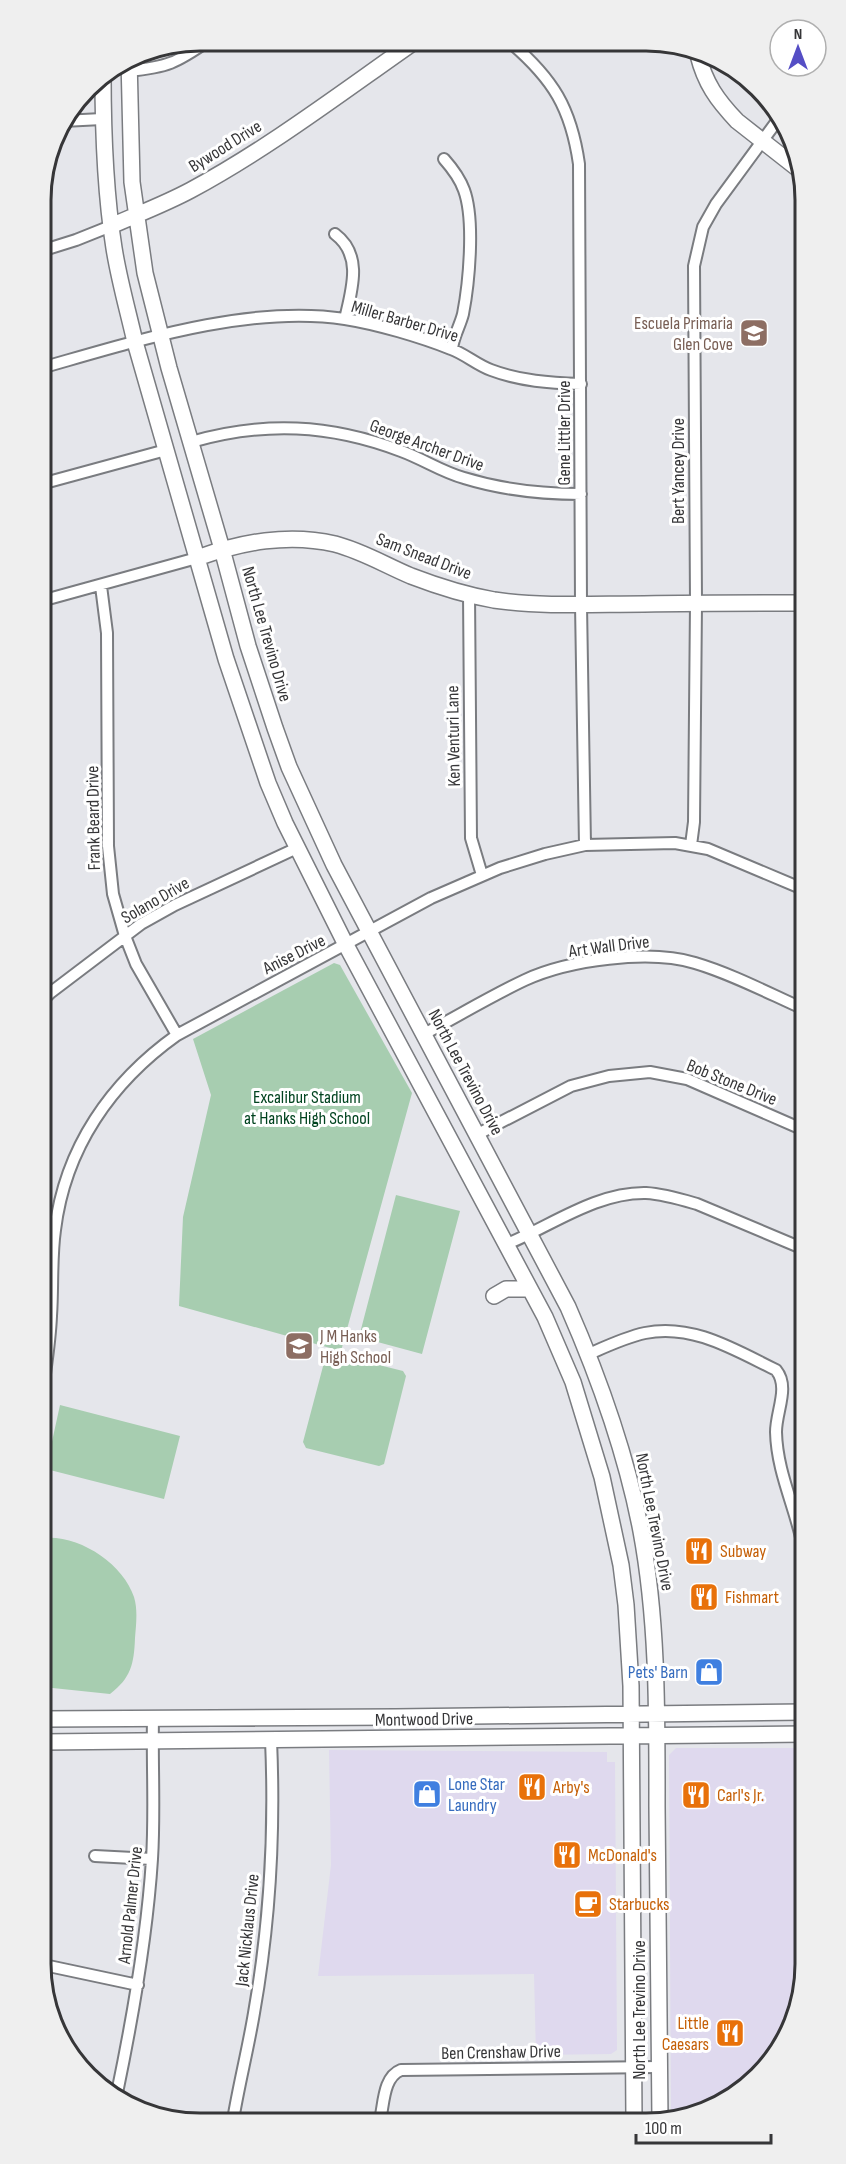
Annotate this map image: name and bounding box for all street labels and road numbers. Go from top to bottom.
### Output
street label: Bywood Drive [185,116,265,177]
street label: Miller Barber Drive [349,296,461,347]
street label: Gene Littler Drive [554,380,575,486]
street label: George Archer Drive [367,415,487,476]
street label: Bert Yancey Drive [668,418,689,524]
street label: Sam Snead Drive [373,529,474,584]
street label: North Lee Trevino Drive [237,564,296,704]
street label: Ken Venturi Lane [442,685,465,787]
street label: Frank Beard Drive [82,765,105,871]
street label: Solano Drive [118,873,193,928]
street label: Anise Drive [259,930,329,979]
street label: Art Wall Drive [567,931,651,962]
street label: North Lee Trevino Drive [424,1006,508,1139]
street label: Bob Stone Drive [684,1055,780,1110]
street label: North Lee Trevino Drive [631,1452,678,1593]
street label: Montwood Drive [375,1708,473,1731]
street label: Arnold Palmer Drive [114,1845,147,1966]
street label: Jack Nicklaus Drive [231,1873,264,1988]
street label: North Lee Trevino Drive [629,1940,650,2080]
street label: Ben Crenshaw Drive [441,2041,561,2064]

